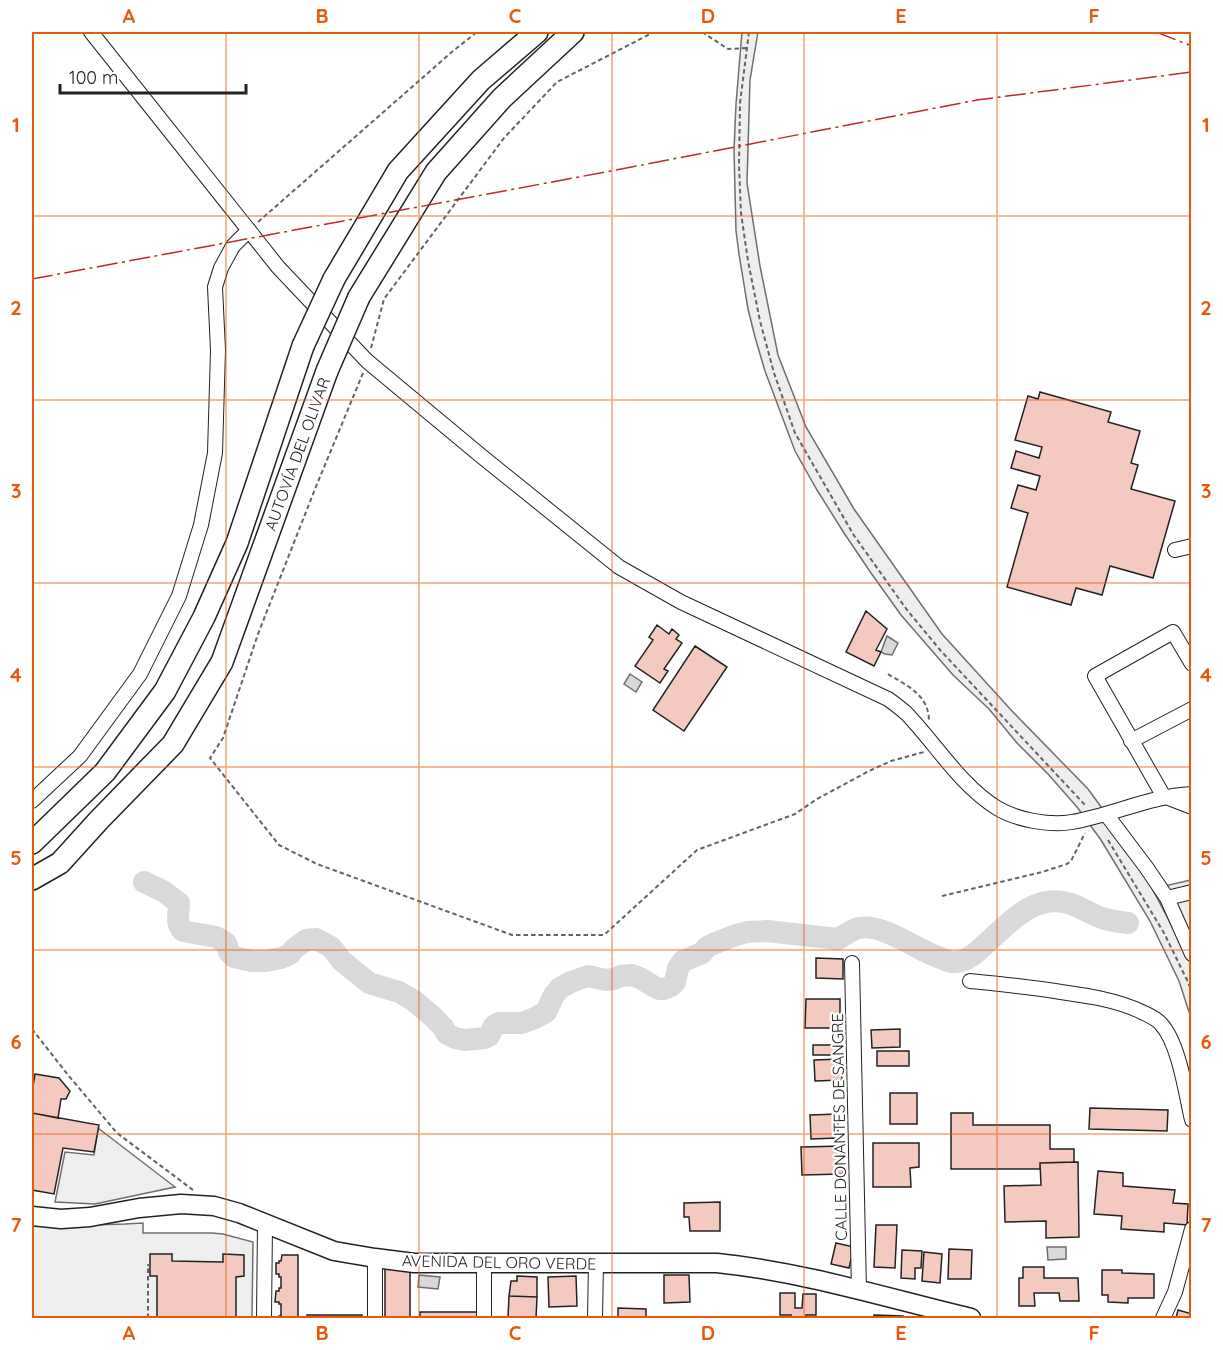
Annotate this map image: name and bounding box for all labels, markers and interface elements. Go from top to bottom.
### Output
text: A [123,3,136,28]
text: B [315,3,329,28]
text: C [509,3,522,28]
text: D [701,3,715,28]
text: E [895,3,907,28]
text: F [1088,3,1100,28]
scale bar [60,57,246,95]
text: 100 m [69,66,118,89]
text: 1 [12,112,20,137]
text: 1 [1202,112,1210,137]
text: 2 [10,295,22,320]
text: 2 [1200,295,1212,320]
street label: AUTOVÍA DEL OLIVAR [260,375,334,533]
text: 3 [11,478,21,503]
text: 3 [1201,478,1211,503]
text: 4 [10,662,22,687]
text: 4 [1200,662,1212,687]
text: 5 [10,845,22,870]
text: 5 [1200,845,1212,870]
street label: CALLE DONANTES DE SANGRE [827,1013,851,1241]
text: 6 [10,1029,22,1054]
text: 6 [1200,1029,1212,1054]
text: 7 [11,1212,22,1237]
text: 7 [1201,1212,1212,1237]
street label: AVENIDA DEL ORO VERDE [402,1250,596,1274]
text: A [123,1320,136,1345]
text: B [315,1320,329,1345]
text: C [509,1320,522,1345]
text: D [701,1320,715,1345]
text: E [895,1320,907,1345]
text: F [1088,1320,1100,1345]

